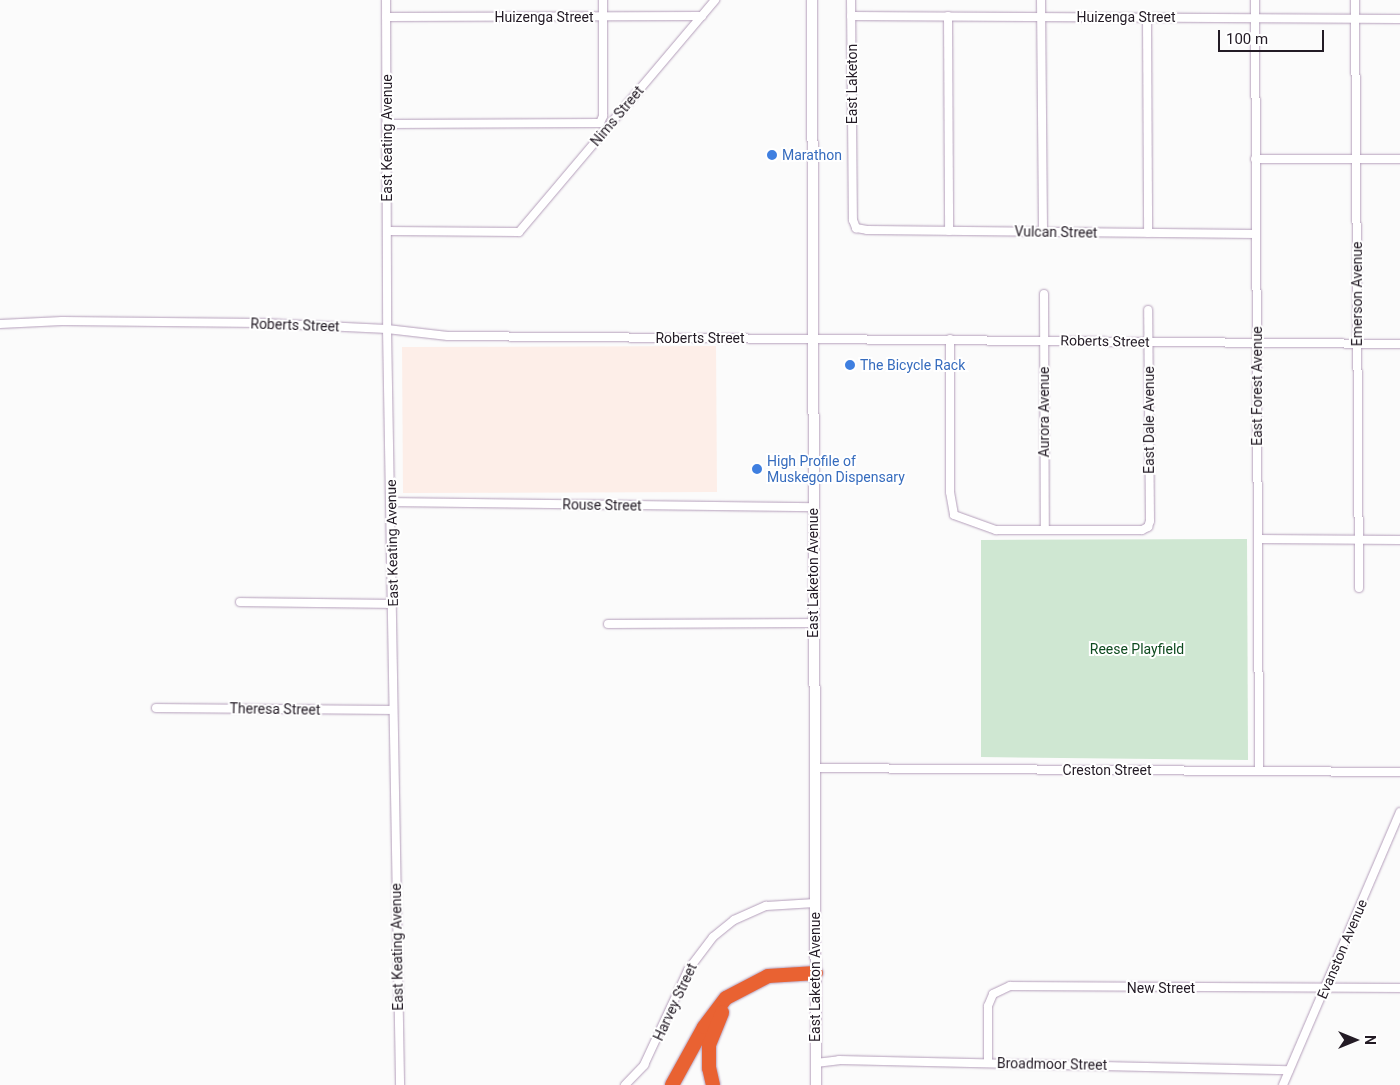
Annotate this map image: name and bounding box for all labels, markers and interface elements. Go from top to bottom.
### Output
street label: Huizenga Street [495,9,593,25]
street label: Huizenga Street [1077,9,1175,25]
scale bar [1220,20,1326,52]
text: 100 m [1226,30,1268,48]
street label: East Laketon [844,44,860,124]
street label: East Keating Avenue [379,74,395,202]
street label: Nims Street [587,83,647,149]
place label: Marathon [782,147,842,163]
marker: Marathon [766,149,778,161]
street label: Vulcan Street [1014,223,1098,241]
street label: Emerson Avenue [1349,242,1365,346]
street label: Roberts Street [250,315,340,335]
street label: East Forest Avenue [1249,326,1265,446]
street label: Roberts Street [655,330,745,346]
street label: Roberts Street [1060,332,1150,350]
place label: The Bicycle Rack [860,357,965,373]
marker: The Bicycle Rack [844,359,856,371]
street label: East Dale Avenue [1141,366,1157,474]
street label: Aurora Avenue [1036,367,1052,457]
place label: High Profile of Muskegon Dispensary [767,453,905,486]
marker: High Profile of Muskegon Dispensary [751,463,763,475]
street label: East Keating Avenue [382,479,402,607]
street label: Rouse Street [562,496,642,514]
street label: East Laketon Avenue [805,508,821,638]
park label: Reese Playfield [1090,641,1184,657]
street label: Theresa Street [229,700,321,718]
street label: Creston Street [1063,762,1151,778]
street label: East Keating Avenue [387,883,407,1011]
street label: Evanston Avenue [1313,897,1371,1001]
street label: East Laketon Avenue [807,912,823,1042]
street label: Harvey Street [650,961,700,1043]
street label: New Street [1127,980,1195,996]
north arrow [1330,1015,1380,1065]
text: N [1362,1035,1378,1045]
street label: Broadmoor Street [997,1055,1107,1073]

